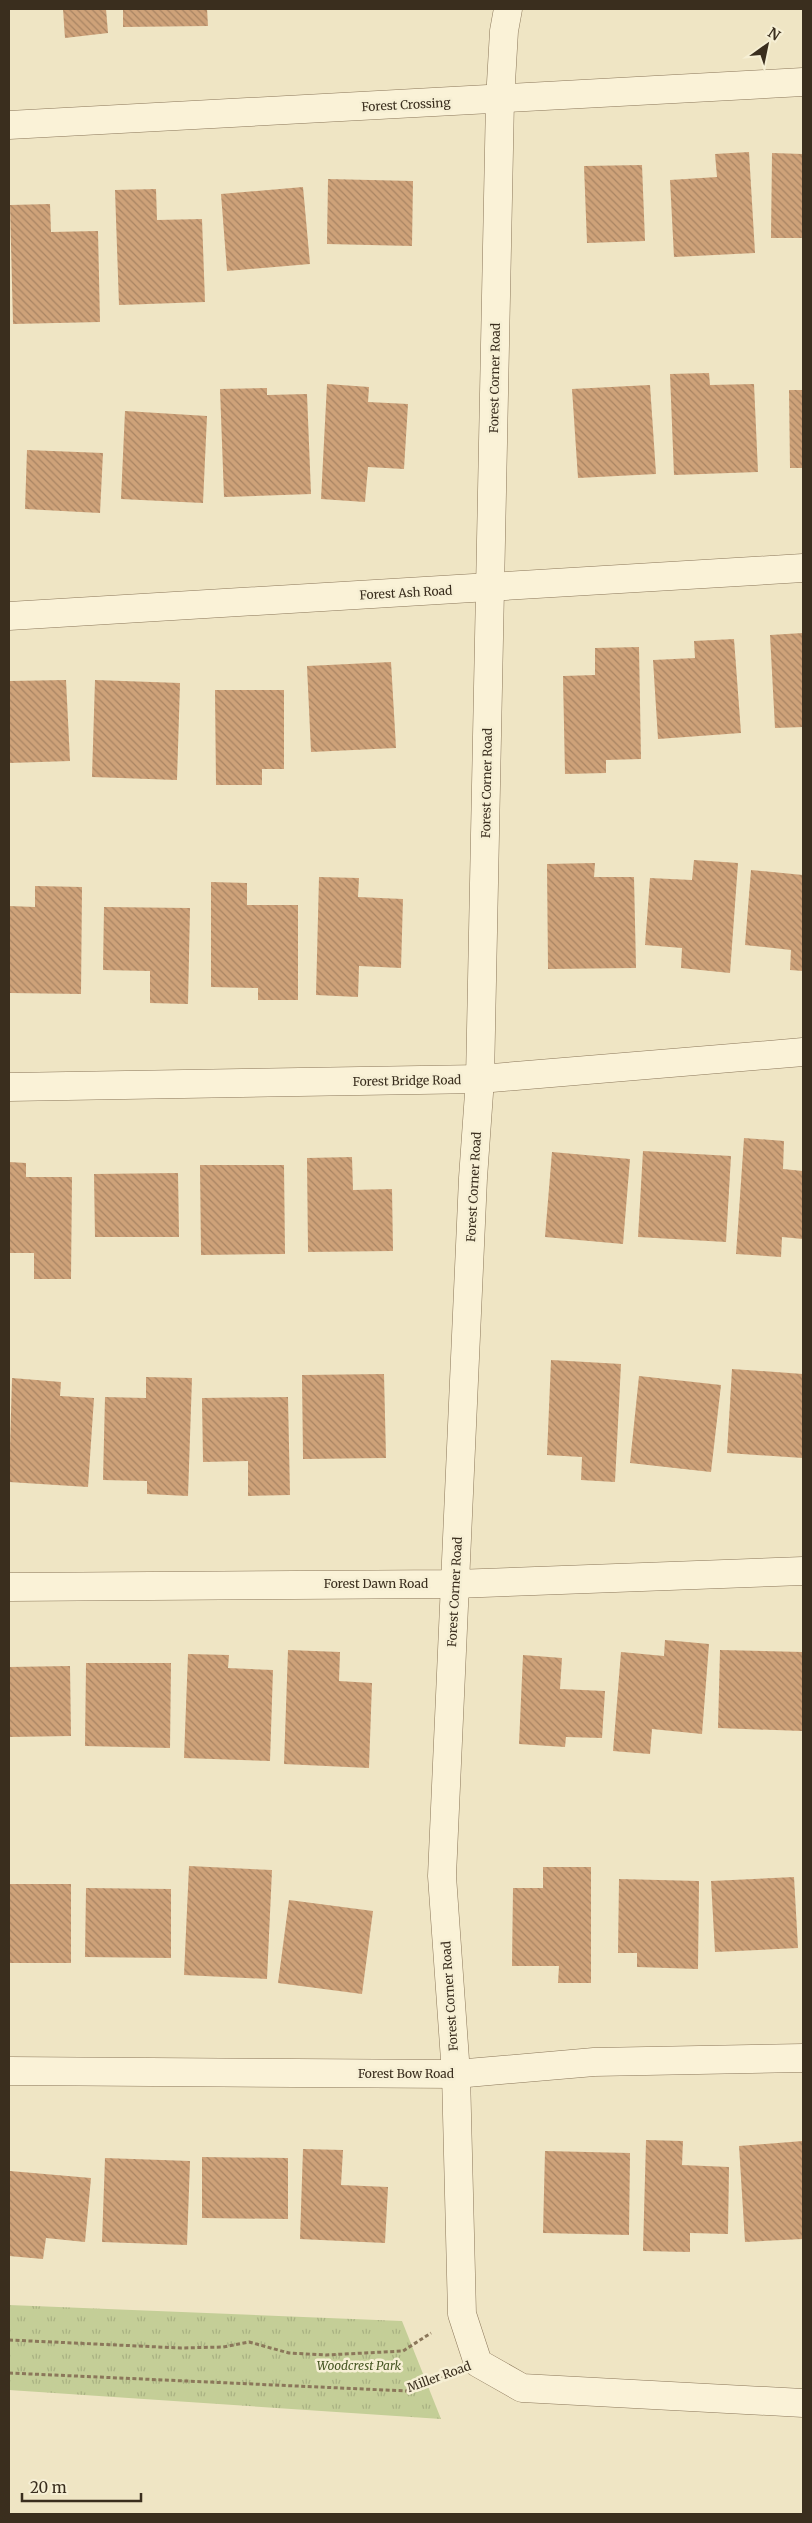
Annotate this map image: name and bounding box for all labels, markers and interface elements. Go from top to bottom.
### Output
north arrow [742,20,792,70]
text: N [765,24,784,45]
street label: Forest Crossing [361,95,452,114]
street label: Forest Corner Road [486,323,503,433]
street label: Forest Ash Road [359,583,453,602]
street label: Forest Corner Road [478,728,495,838]
street label: Forest Bridge Road [353,1072,461,1089]
street label: Forest Corner Road [463,1131,484,1242]
street label: Forest Corner Road [444,1536,465,1647]
street label: Forest Dawn Road [324,1576,428,1591]
street label: Forest Corner Road [438,1940,461,2052]
street label: Forest Bow Road [358,2066,454,2081]
park label: Woodcrest Park [317,2358,402,2373]
street label: Miller Road [405,2358,473,2395]
scale bar [22,2470,141,2502]
text: 20 m [30,2478,67,2497]

